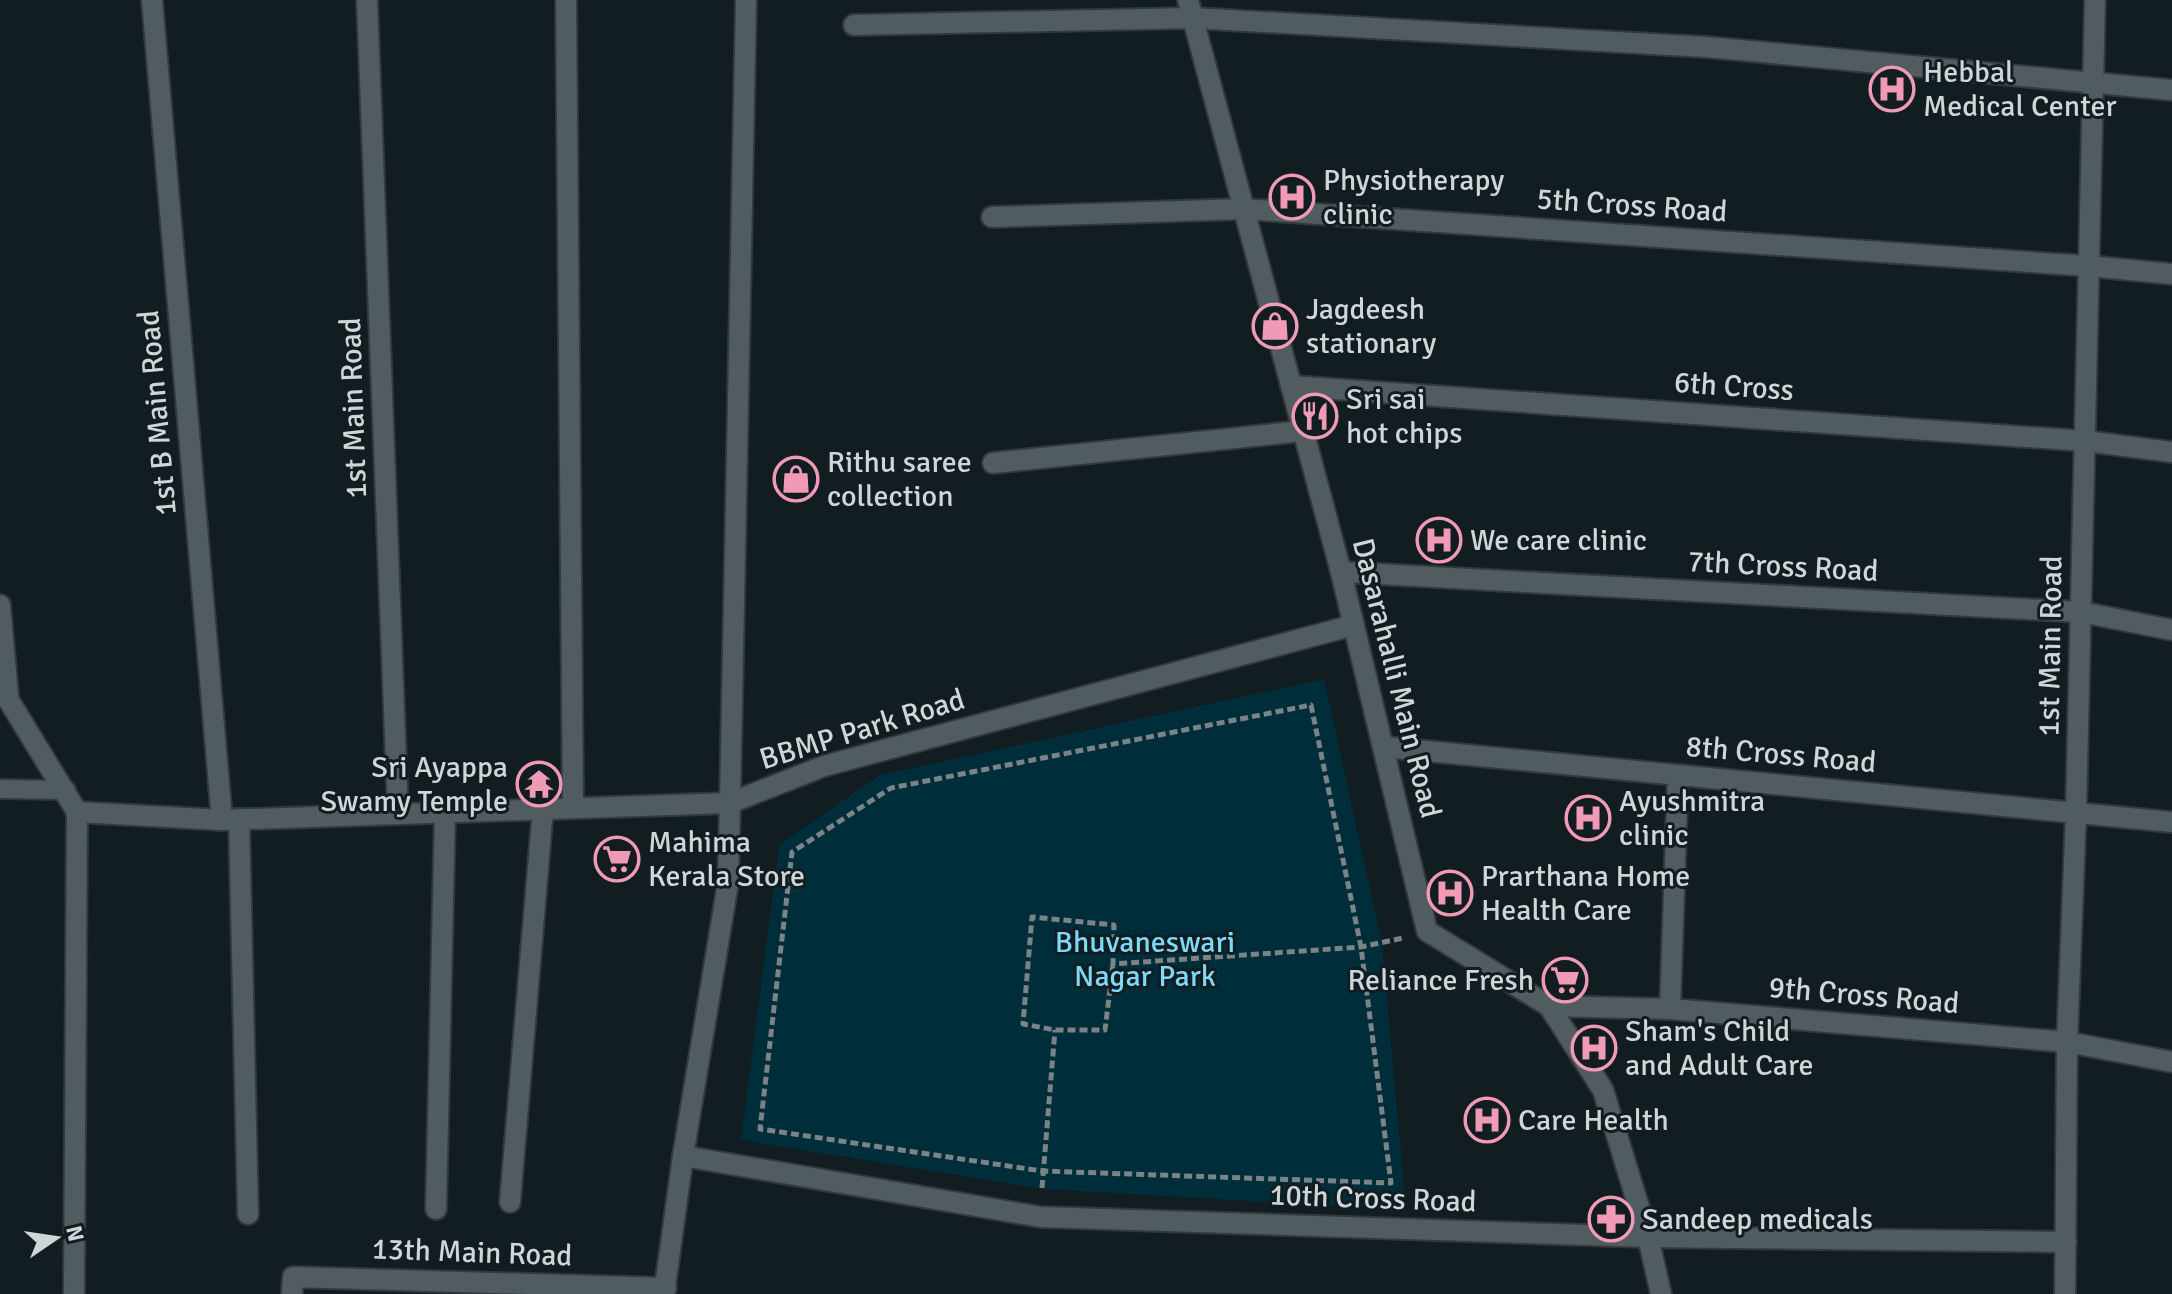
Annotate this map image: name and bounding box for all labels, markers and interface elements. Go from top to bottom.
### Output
place label: Hebbal Medical Center [1923,54,2116,125]
hospital icon: Hebbal Medical Center [1868,65,1916,113]
place label: Physiotherapy clinic [1323,162,1504,233]
hospital icon: Physiotherapy clinic [1268,173,1316,221]
street label: 5th Cross Road [1535,180,1728,231]
place label: Jagdeesh stationary [1306,291,1436,362]
shop icon: Jagdeesh stationary [1251,302,1299,350]
street label: 1st B Main Road [130,309,185,517]
street label: 1st Main Road [332,317,375,499]
street label: 6th Cross [1673,364,1795,409]
place label: Sri sai hot chips [1346,381,1462,452]
restaurant icon: Sri sai hot chips [1291,392,1339,440]
place label: Rithu saree collection [827,444,972,515]
shop icon: Rithu saree collection [772,455,820,503]
hospital icon: We care clinic [1415,516,1463,564]
place label: We care clinic [1470,522,1647,559]
street label: Dasarahalli Main Road [1344,534,1449,822]
street label: 7th Cross Road [1687,543,1879,590]
street label: 1st Main Road [2030,555,2071,737]
street label: BBMP Park Road [755,681,969,778]
street label: 8th Cross Road [1684,728,1878,781]
place label: Sri Ayappa Swamy Temple [321,749,508,820]
temple icon: Sri Ayappa Swamy Temple [515,760,563,808]
place label: Ayushmitra clinic [1619,783,1765,854]
hospital icon: Ayushmitra clinic [1564,794,1612,842]
place label: Mahima Kerala Store [648,824,805,895]
supermarket icon: Mahima Kerala Store [593,835,641,883]
place label: Prarthana Home Health Care [1481,858,1690,929]
hospital icon: Prarthana Home Health Care [1426,869,1474,917]
park label: Bhuvaneswari Nagar Park [1055,924,1235,995]
supermarket icon: Reliance Fresh [1541,956,1589,1004]
place label: Reliance Fresh [1348,962,1534,999]
street label: 9th Cross Road [1767,969,1961,1022]
place label: Sham's Child and Adult Care [1625,1013,1814,1084]
hospital icon: Sham's Child and Adult Care [1570,1024,1618,1072]
hospital icon: Care Health [1463,1096,1511,1144]
place label: Care Health [1518,1102,1669,1139]
street label: 10th Cross Road [1269,1176,1477,1221]
pharmacy icon: Sandeep medicals [1587,1195,1635,1243]
north arrow [16,1198,96,1278]
place label: Sandeep medicals [1642,1201,1873,1238]
text: N [60,1223,90,1244]
street label: 13th Main Road [371,1231,573,1274]

